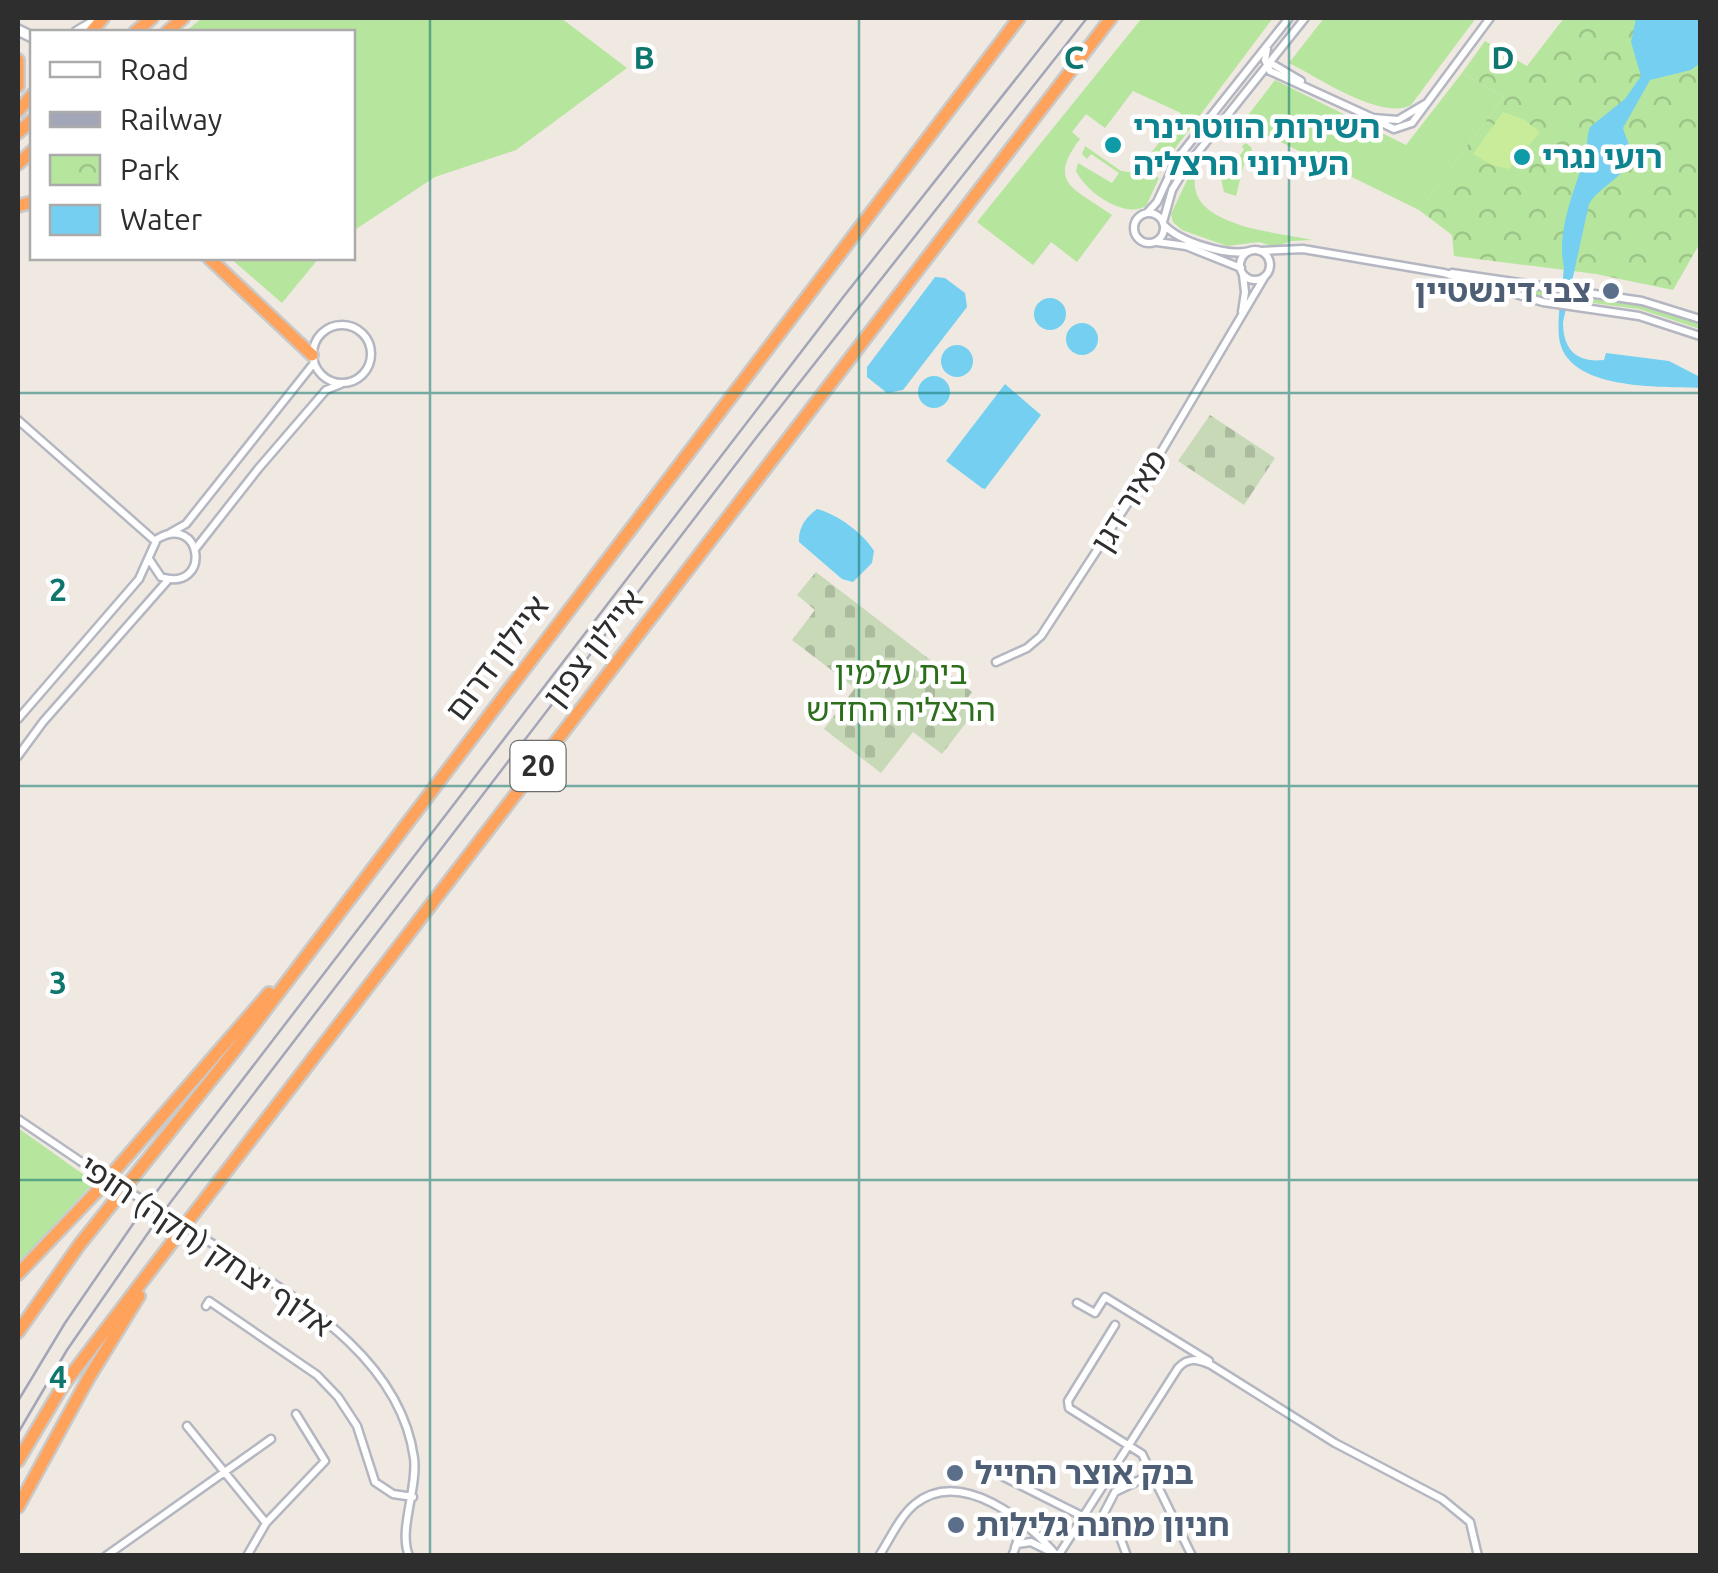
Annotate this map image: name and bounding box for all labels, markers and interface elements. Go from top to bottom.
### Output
legend [30,30,355,260]
text: B [633,39,655,75]
text: C [1064,39,1084,75]
text: D [1491,39,1515,75]
text: Road [120,52,189,86]
text: Railway [120,102,222,136]
place label: השירות הווטרינרי העירוני הרצליה [1133,108,1380,181]
marker: השירות הווטרינרי העירוני הרצליה [1102,134,1124,156]
place label: רועי נגרי [1542,138,1663,174]
marker: רועי נגרי [1511,146,1533,168]
text: Park [120,152,180,186]
text: Water [120,202,203,236]
place label: צבי דינשטיין [1415,272,1591,308]
marker: צבי דינשטיין [1600,280,1622,302]
street label: מאיר דגן [1083,443,1173,558]
text: 2 [49,571,67,607]
street label: איילון צפון [535,582,649,713]
street label: איילון דרום [438,588,555,727]
park label: בית עלמין הרצליה החדש [806,654,996,727]
road number: 20 [510,741,566,791]
text: 3 [49,964,67,1000]
street label: אלוף יצחק (חקה) חופי [73,1147,340,1343]
text: 4 [49,1358,67,1394]
place label: בנק אוצר החייל [975,1454,1194,1490]
marker: בנק אוצר החייל [944,1462,966,1484]
place label: חניון מחנה גלילות [976,1506,1230,1542]
marker: חניון מחנה גלילות [945,1514,967,1536]

